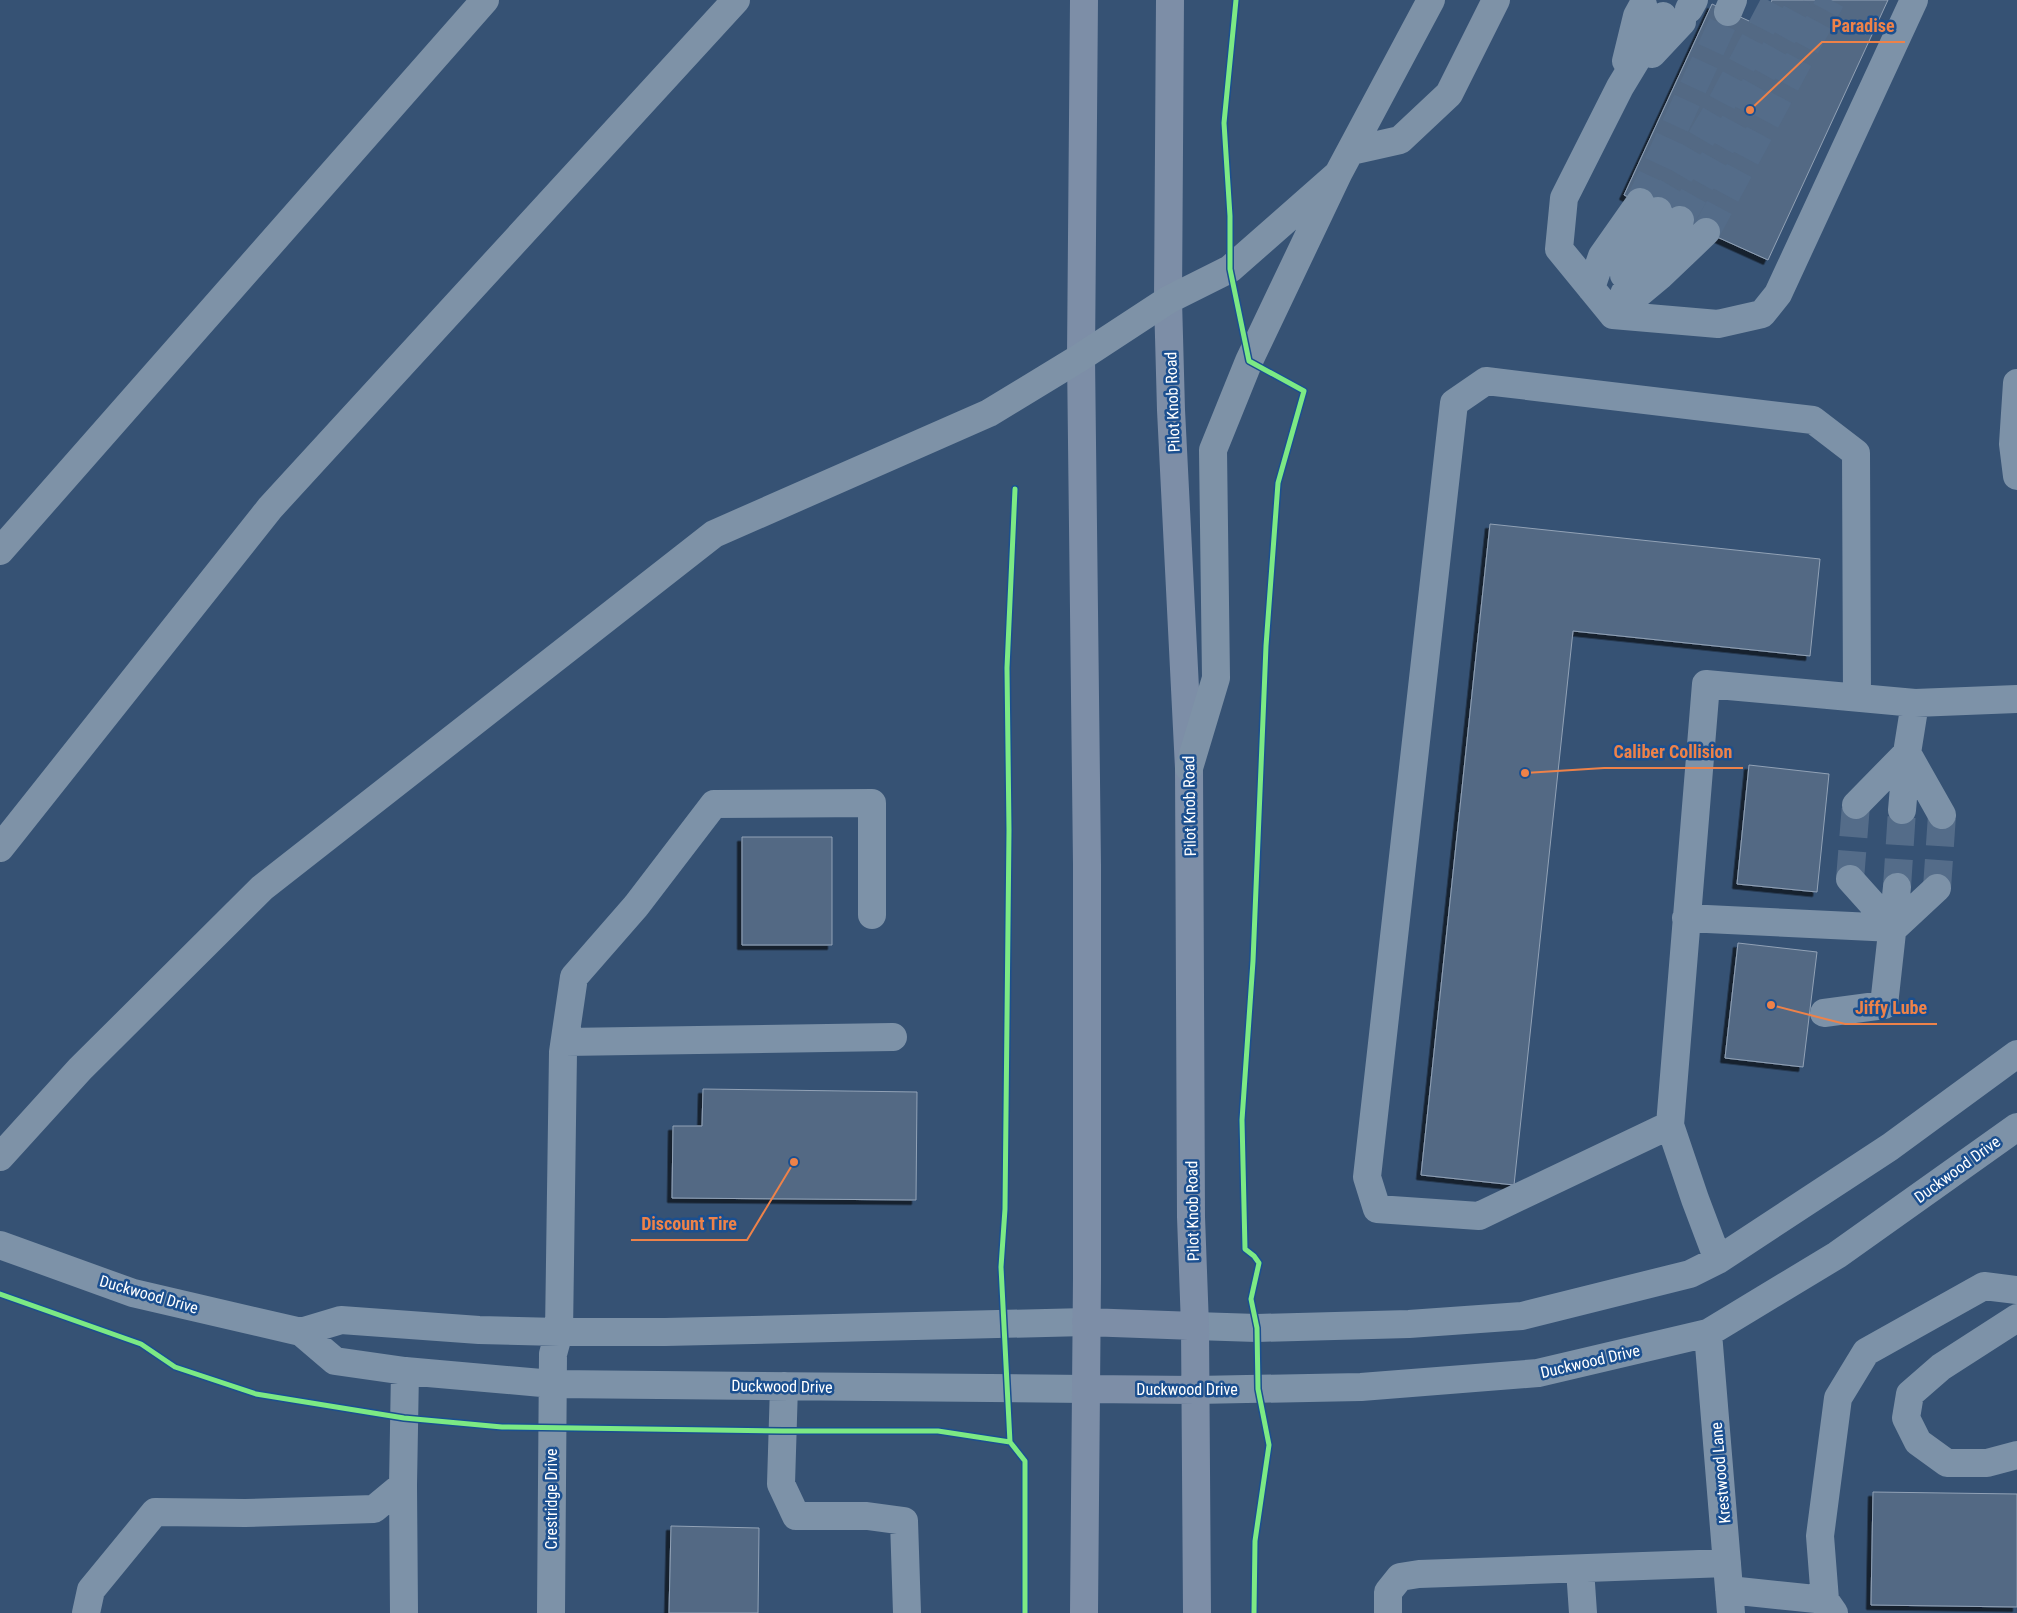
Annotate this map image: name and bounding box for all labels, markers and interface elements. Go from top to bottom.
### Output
callout: Paradise [1822,9,1905,42]
text: Paradise [1831,15,1895,36]
street label: Pilot Knob Road [1161,351,1184,453]
callout: Caliber Collision [1604,735,1743,768]
text: Caliber Collision [1614,741,1732,762]
street label: Pilot Knob Road [1179,755,1200,856]
callout: Jiffy Lube [1845,991,1937,1024]
text: Jiffy Lube [1855,997,1927,1018]
street label: Duckwood Drive [1911,1132,2004,1207]
street label: Pilot Knob Road [1182,1160,1203,1261]
callout: Discount Tire [631,1207,747,1240]
text: Discount Tire [641,1213,737,1234]
street label: Duckwood Drive [97,1271,200,1318]
street label: Duckwood Drive [1539,1341,1642,1382]
street label: Duckwood Drive [731,1376,833,1397]
street label: Duckwood Drive [1136,1380,1238,1399]
street label: Krestwood Lane [1707,1422,1734,1524]
street label: Crestridge Drive [542,1449,561,1549]

